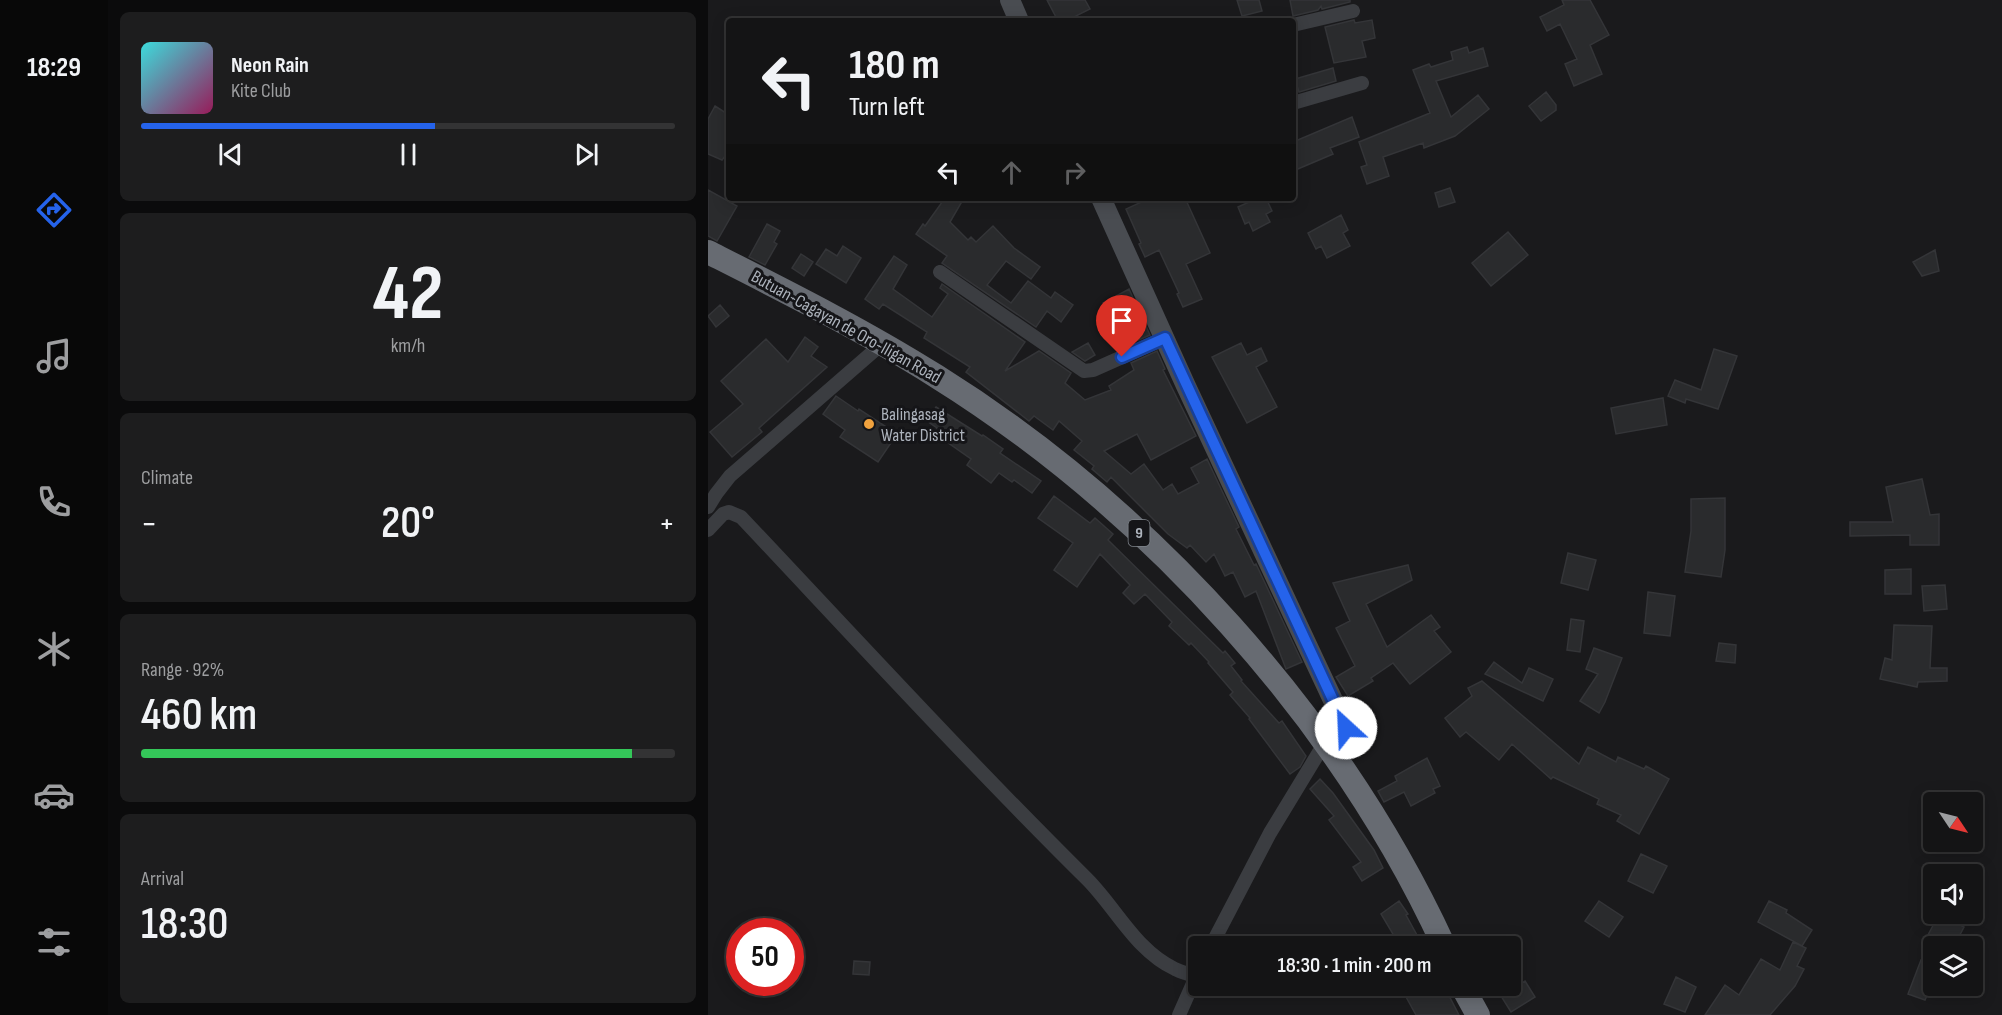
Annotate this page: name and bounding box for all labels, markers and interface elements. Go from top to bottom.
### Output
text: 180 m [849,40,940,91]
icon: left [750,42,828,120]
text: 18:29 [27,52,81,84]
text: Neon Rain [231,52,309,79]
text: Kite Club [231,79,291,103]
text: Turn left [849,91,925,123]
icon: previous [214,138,247,171]
icon: pause [392,138,425,171]
icon: next [570,138,603,171]
icon: left [932,156,965,189]
icon: ahead [995,156,1028,189]
icon: right [1058,156,1091,189]
icon: directions [33,189,75,231]
text: 42 [373,248,443,341]
street label: Butuan-Cagayan de Oro-Iligan Road [747,266,945,388]
pin [1096,295,1147,357]
icon: arrive [1105,304,1138,337]
text: km/h [391,334,425,358]
icon: music [33,335,75,377]
place label: Balingasag Water District [881,404,966,446]
marker: Balingasag Water District [862,417,876,431]
text: Climate [141,466,193,490]
icon: phone [33,481,75,523]
text: 20° [381,496,435,551]
text: − [141,504,157,544]
text: + [659,504,675,544]
road number: 9 [1128,520,1150,546]
icon: climate [33,628,75,670]
text: Range · 92% [141,658,224,682]
text: 460 km [141,688,257,743]
position arrow [1314,696,1378,760]
icon: car [33,774,75,816]
north arrow [1923,792,1983,852]
map controls [1923,792,1983,996]
button: sound [1923,864,1983,924]
text: Arrival [141,867,184,891]
text: 18:30 [141,897,228,952]
speed limit sign: 50 [726,918,804,996]
icon: filters [33,921,75,963]
button: layers [1923,936,1983,996]
text: 18:30 · 1 min · 200 m [1278,952,1431,979]

